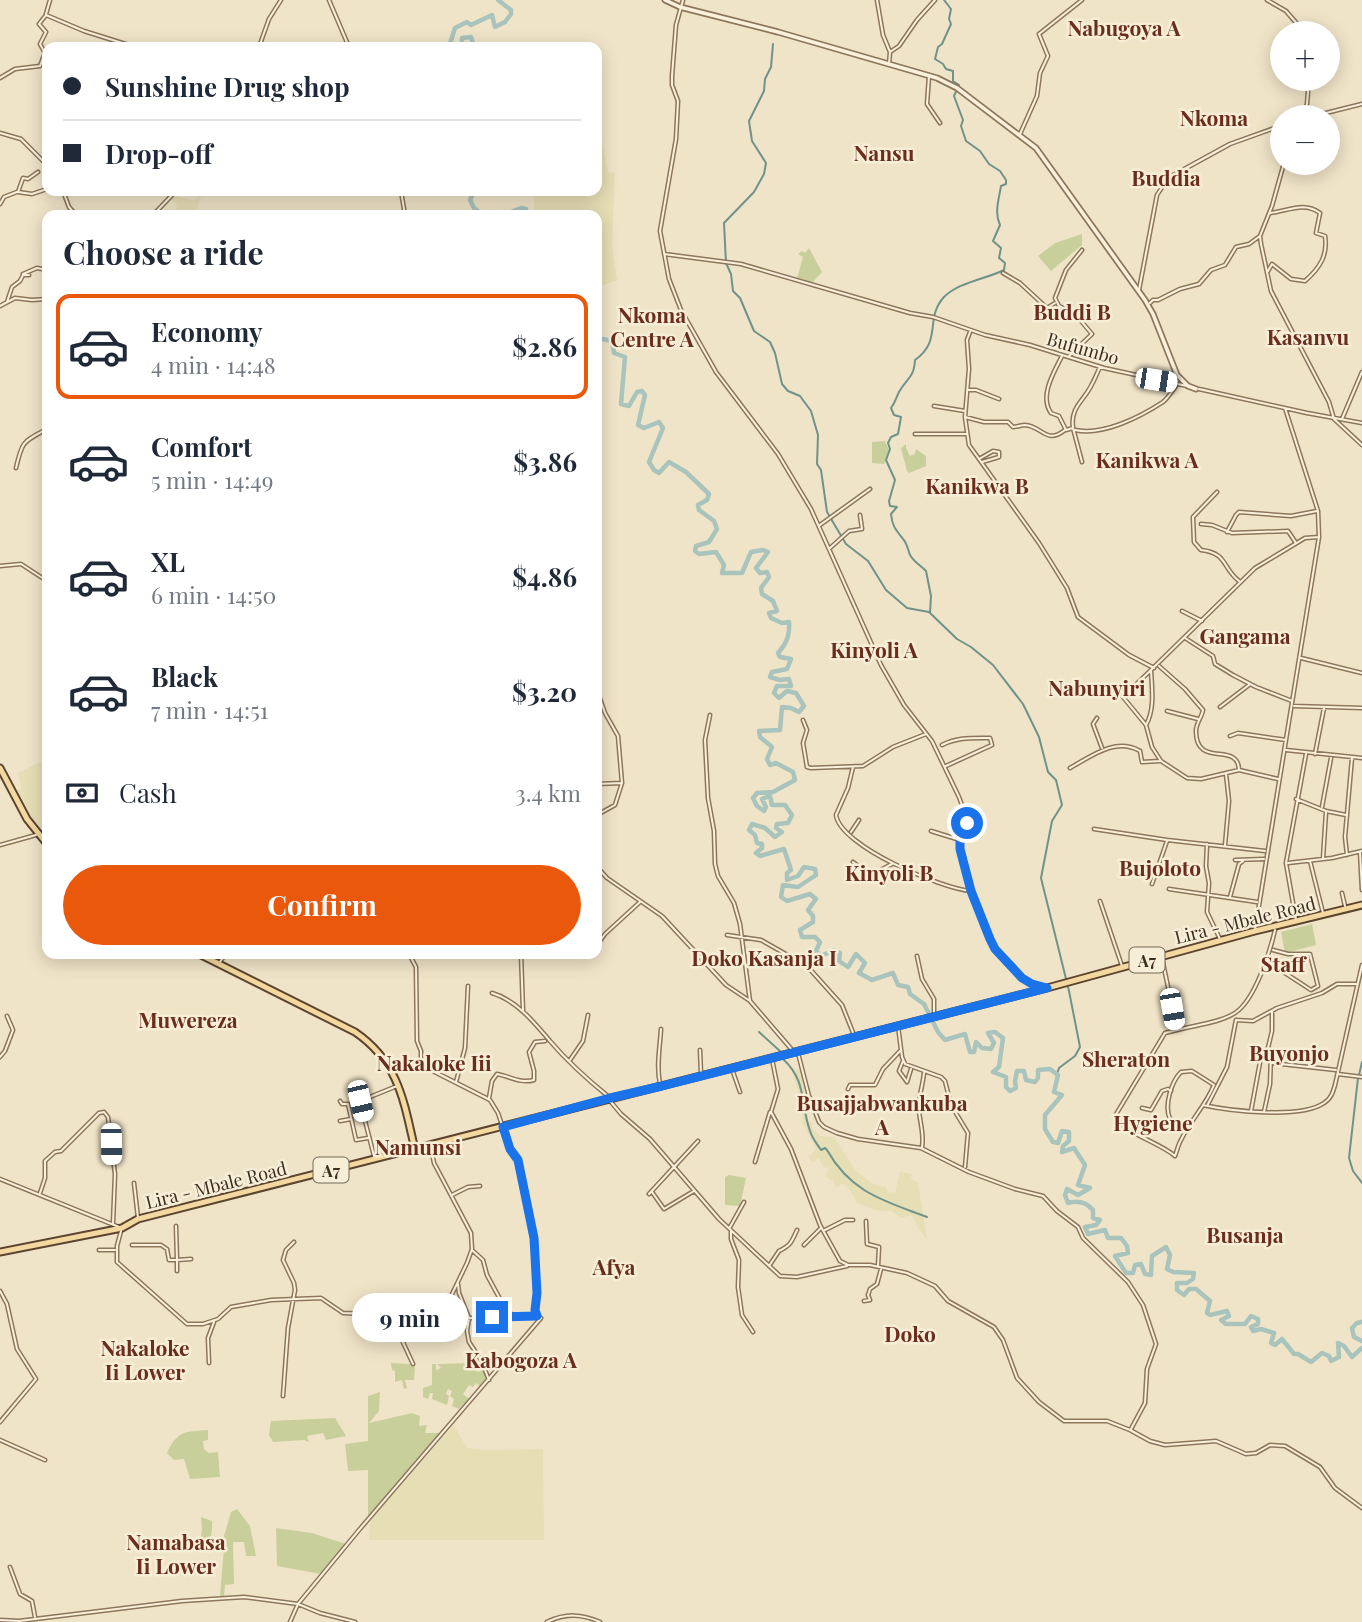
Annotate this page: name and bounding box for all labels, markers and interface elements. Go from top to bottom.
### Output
district label: Nabugoya A [1067,13,1182,41]
map controls [1270,21,1340,175]
button: + [1270,21,1340,91]
text: Sunshine Drug shop [105,69,350,104]
district label: Nkoma [1180,103,1248,131]
button: − [1270,105,1340,175]
text: Drop-off [105,136,212,171]
district label: Nansu [854,138,915,166]
district label: Buddia [1131,163,1201,191]
text: Choose a ride [63,230,264,273]
district label: Buddi B [1033,297,1111,325]
district label: Nkoma Centre A [610,300,695,352]
text: Economy [151,314,262,349]
icon: car [67,315,130,378]
district label: Kasanvu [1267,322,1350,350]
street label: Bufumbo [1044,326,1122,370]
text: $2.86 [512,329,577,364]
text: 4 min · 14:48 [151,349,276,380]
car [1134,366,1179,394]
text: Comfort [151,429,252,464]
icon: car [67,430,130,493]
text: $3.86 [513,444,577,479]
district label: Kanikwa A [1096,445,1199,473]
text: 5 min · 14:49 [151,464,273,495]
district label: Kanikwa B [925,471,1029,499]
text: XL [151,544,185,579]
icon: car [67,545,130,608]
text: $4.86 [512,559,577,594]
text: 6 min · 14:50 [151,579,276,610]
district label: Gangama [1199,621,1291,649]
district label: Kinyoli A [830,635,919,663]
text: Black [151,659,218,694]
icon: car [67,660,130,723]
district label: Nabunyiri [1048,673,1146,701]
text: $3.20 [512,674,577,709]
text: 7 min · 14:51 [151,694,268,725]
icon: cash [63,774,101,812]
text: Cash [119,775,177,810]
text: 3.4 km [515,777,581,808]
route start [951,807,983,839]
district label: Bujoloto [1119,853,1201,881]
district label: Kinyoli B [845,858,933,886]
button: Confirm [63,865,581,945]
street label: Lira - Mbale Road [1172,891,1319,949]
district label: Doko Kasanja I [691,943,837,971]
road number: A7 [1130,948,1164,972]
district label: Staff [1261,949,1307,977]
car [1159,986,1186,1032]
district label: Muwereza [138,1005,238,1033]
district label: Buyonjo [1249,1038,1329,1066]
district label: Sheraton [1082,1044,1170,1072]
district label: Nakaloke Iii [376,1048,492,1076]
car [346,1078,375,1124]
district label: Busajjabwankuba A [796,1088,968,1140]
district label: Hygiene [1113,1108,1193,1136]
car [101,1123,122,1165]
district label: Namunsi [375,1132,462,1160]
street label: Lira - Mbale Road [143,1156,290,1214]
road number: A7 [314,1158,348,1182]
district label: Busanja [1206,1220,1284,1248]
district label: Afya [592,1252,636,1280]
callout: 9 min [352,1292,468,1342]
route end [476,1301,508,1333]
text: 9 min [380,1302,440,1333]
district label: Doko [884,1319,936,1347]
district label: Nakaloke Ii Lower [100,1333,190,1385]
district label: Kabogoza A [465,1345,578,1373]
district label: Namabasa Ii Lower [126,1527,226,1579]

